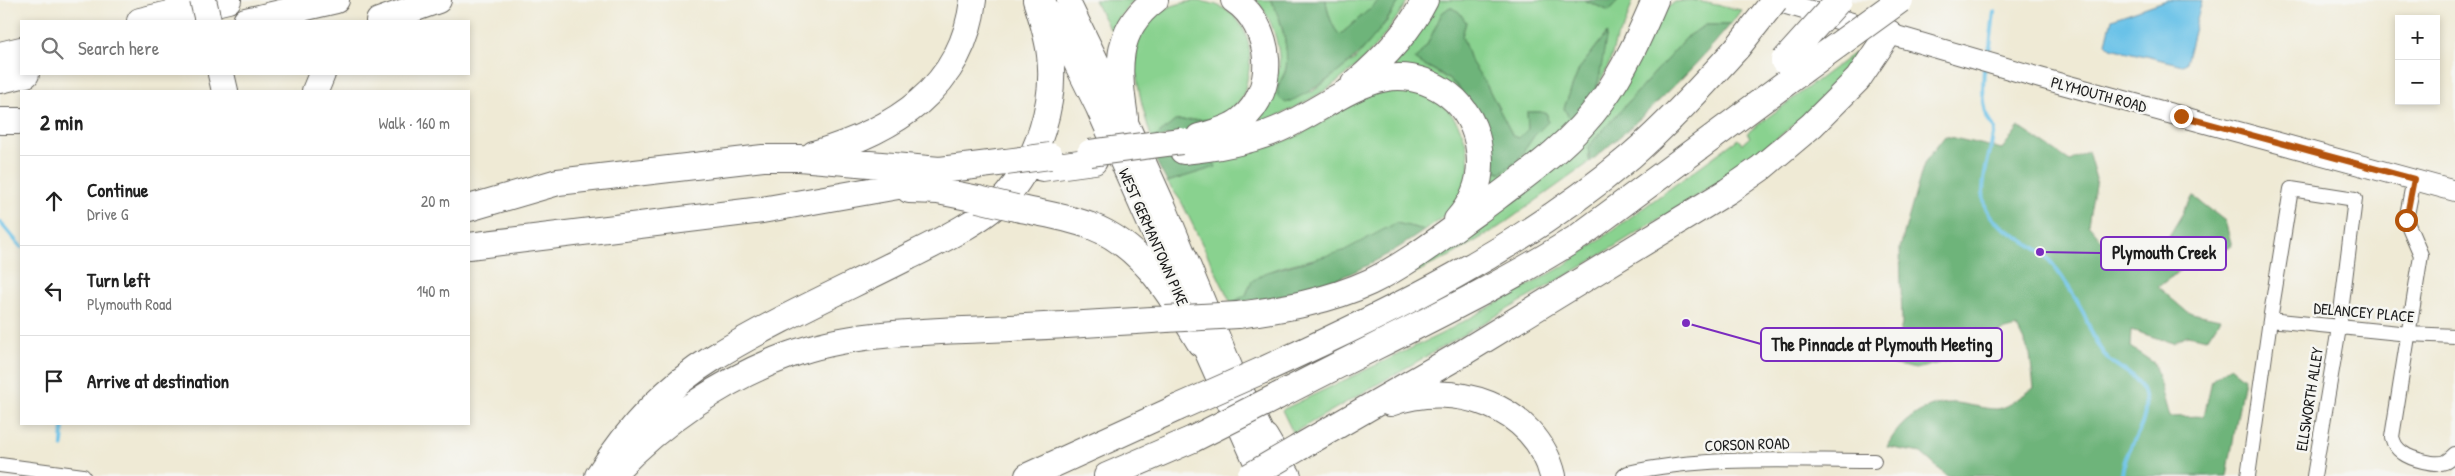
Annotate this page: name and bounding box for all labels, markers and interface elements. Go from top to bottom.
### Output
map controls [2395,15,2440,105]
button: + [2395,15,2440,60]
search box [20,20,470,75]
icon: search [38,34,66,62]
text: Search here [78,35,159,61]
button: − [2395,60,2440,105]
street label: PLYMOUTH ROAD [2049,71,2150,117]
route end [2170,105,2193,128]
text: 2 min [40,108,83,137]
text: Walk · 160 m [378,112,450,134]
street label: WEST GERMANTOWN PIKE [1114,165,1194,309]
text: Continue [87,177,148,203]
icon: ahead [40,187,68,215]
text: 20 m [421,190,450,212]
text: Drive G [87,203,128,225]
route start [2395,209,2418,232]
callout: Plymouth Creek [2101,237,2226,270]
text: Plymouth Creek [2112,240,2217,266]
text: Turn left [87,267,150,293]
icon: left [40,277,68,305]
text: 140 m [416,280,450,302]
text: Plymouth Road [87,293,172,315]
street label: DELANCEY PLACE [2313,297,2415,327]
callout: The Pinnacle at Plymouth Meeting [1761,328,2002,361]
text: The Pinnacle at Plymouth Meeting [1771,332,1992,358]
street label: ELLSWORTH ALLEY [2290,345,2328,453]
icon: arrive [40,367,68,395]
text: Arrive at destination [87,368,229,394]
street label: CORSON ROAD [1704,432,1790,456]

